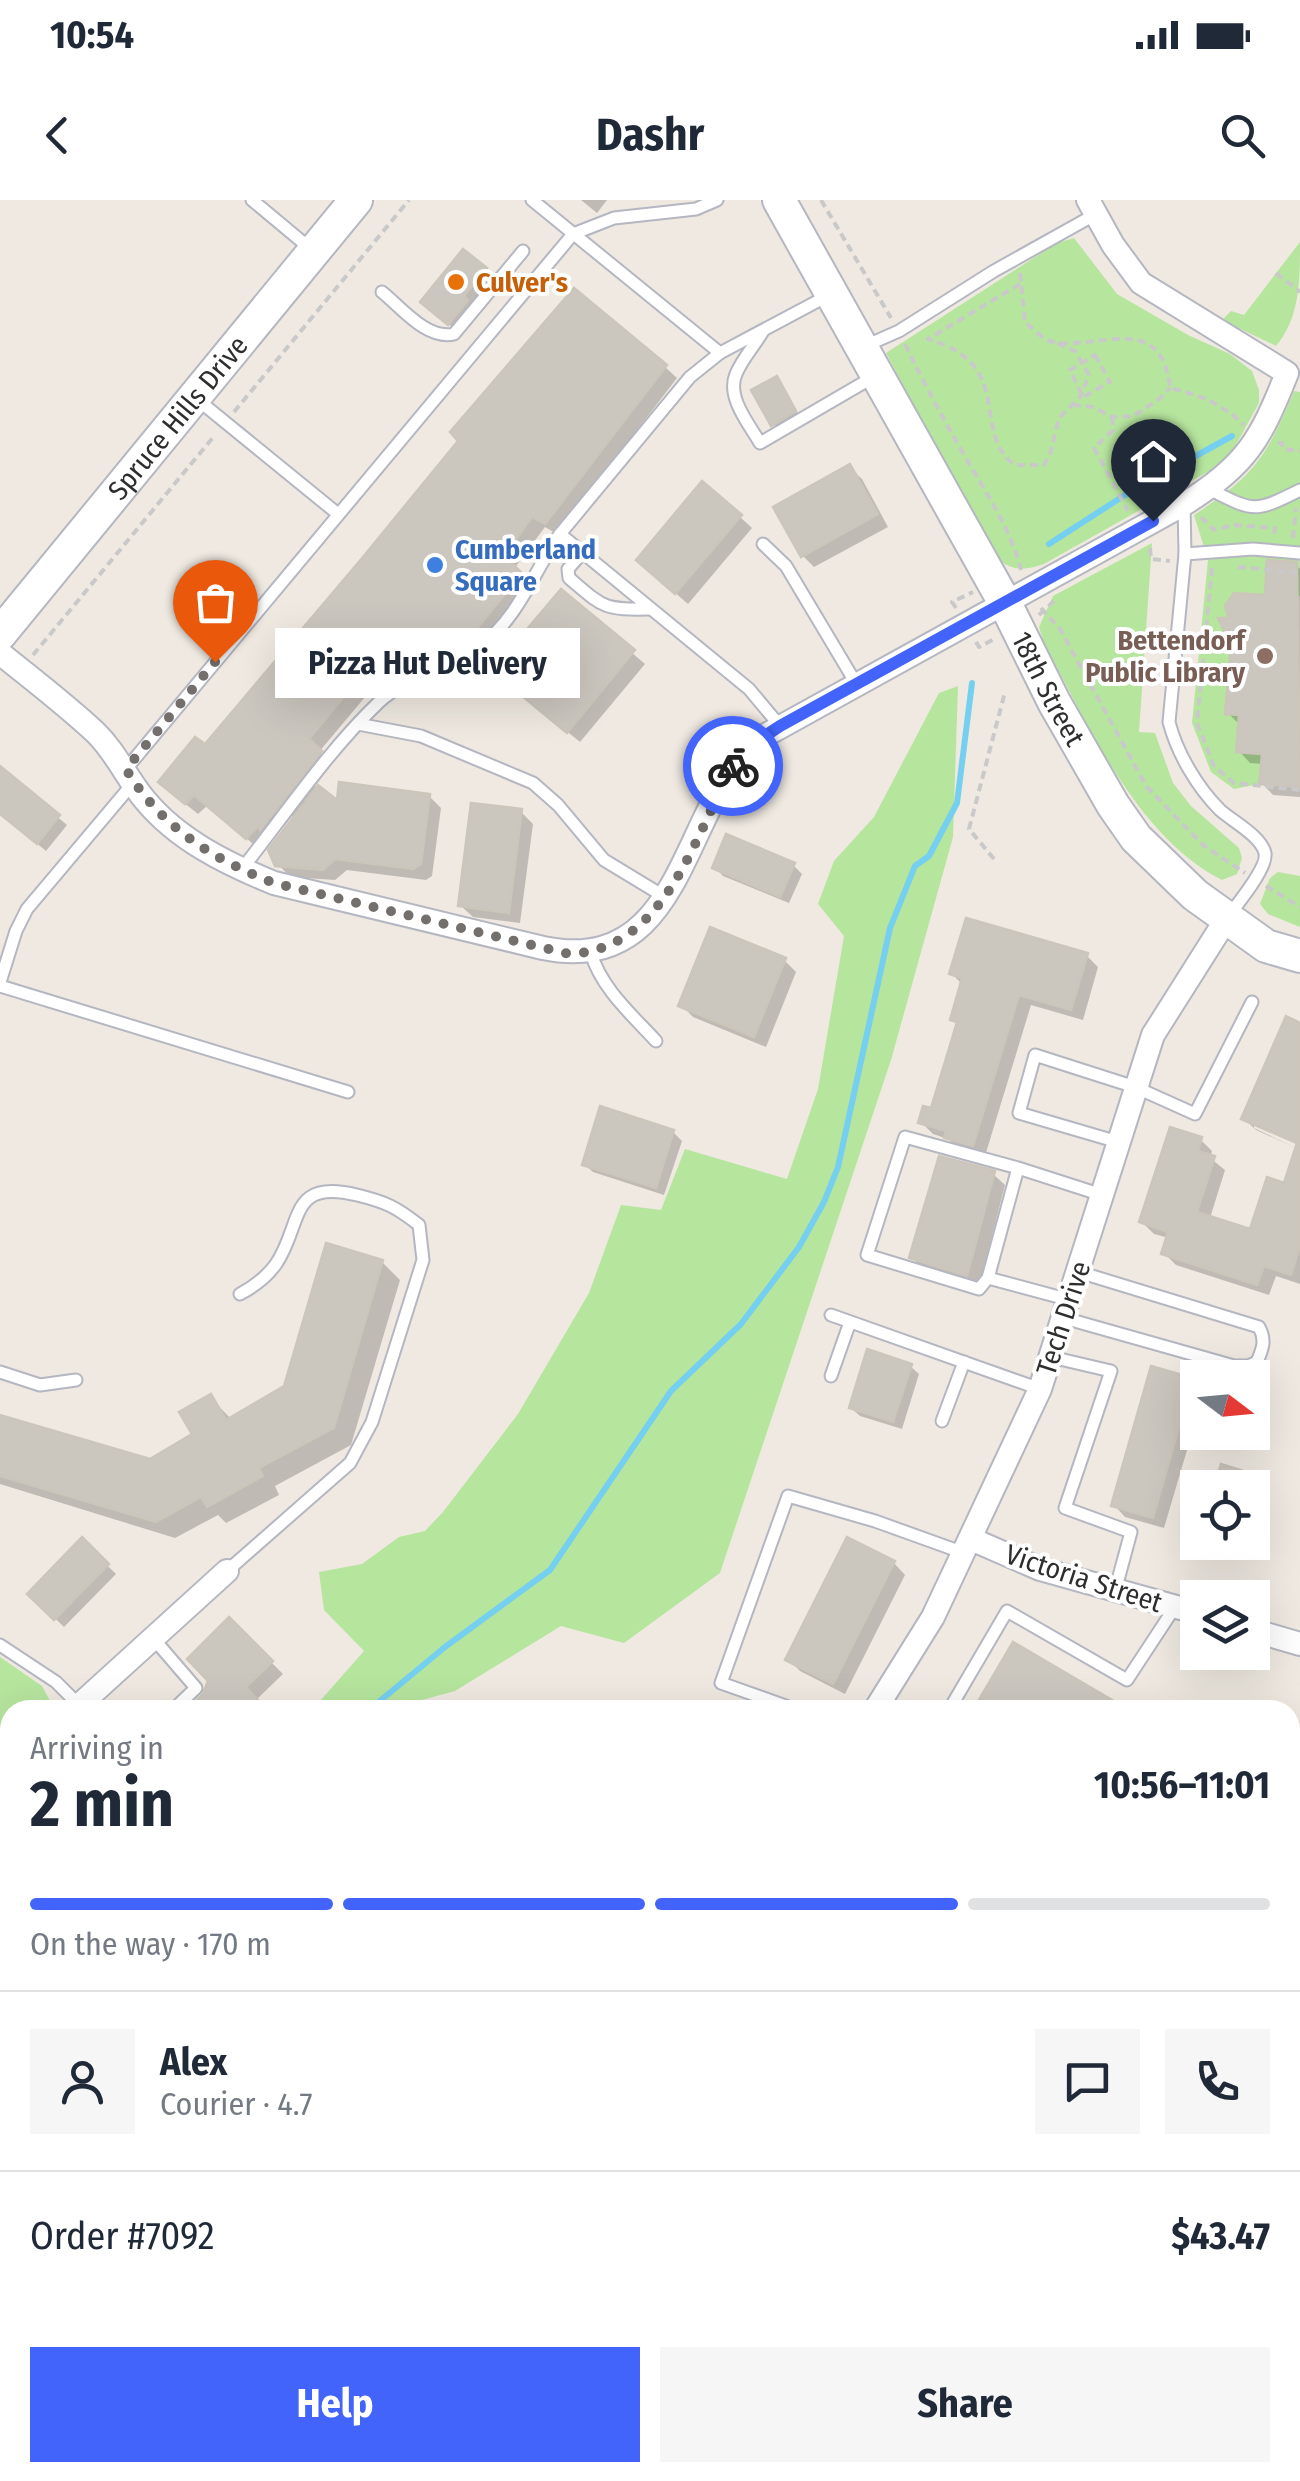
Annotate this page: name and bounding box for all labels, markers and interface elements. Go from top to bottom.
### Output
text: 10:54 [50,12,134,58]
icon: back [30,108,85,163]
text: Dashr [596,108,704,162]
icon: search [1215,108,1270,163]
place label: Culver's [476,266,568,299]
marker: Culver's [445,271,467,293]
street label: Spruce Hills Drive [101,329,255,506]
pin [1111,419,1196,522]
icon: home [1126,434,1181,489]
place label: Cumberland Square [455,533,596,598]
marker: Cumberland Square [424,554,446,576]
pin [173,560,258,663]
icon: bag [188,575,243,630]
place label: Bettendorf Public Library [1085,624,1248,689]
street label: 18th Street [1005,626,1092,753]
callout: Pizza Hut Delivery [275,627,580,697]
text: Pizza Hut Delivery [308,644,547,682]
marker: Bettendorf Public Library [1254,645,1276,667]
courier [683,716,783,816]
icon: bike [706,739,761,794]
street label: Tech Drive [1030,1257,1097,1379]
north arrow [1180,1360,1270,1450]
map controls [1180,1360,1270,1670]
button: locate [1180,1470,1270,1560]
street label: Victoria Street [1001,1538,1167,1620]
button: layers [1180,1580,1270,1670]
text: Arriving in [30,1729,164,1767]
text: 10:56–11:01 [1094,1762,1270,1808]
text: 2 min [30,1765,174,1843]
text: On the way · 170 m [30,1925,271,1963]
button: person [30,2029,135,2134]
button: chat [1035,2029,1140,2134]
button: phone [1165,2029,1270,2134]
text: Alex [160,2039,227,2085]
text: Courier · 4.7 [160,2085,312,2123]
text: Order #7092 [30,2213,215,2259]
text: $43.47 [1171,2213,1270,2259]
button: Help [30,2347,640,2462]
button: Share [660,2347,1270,2462]

